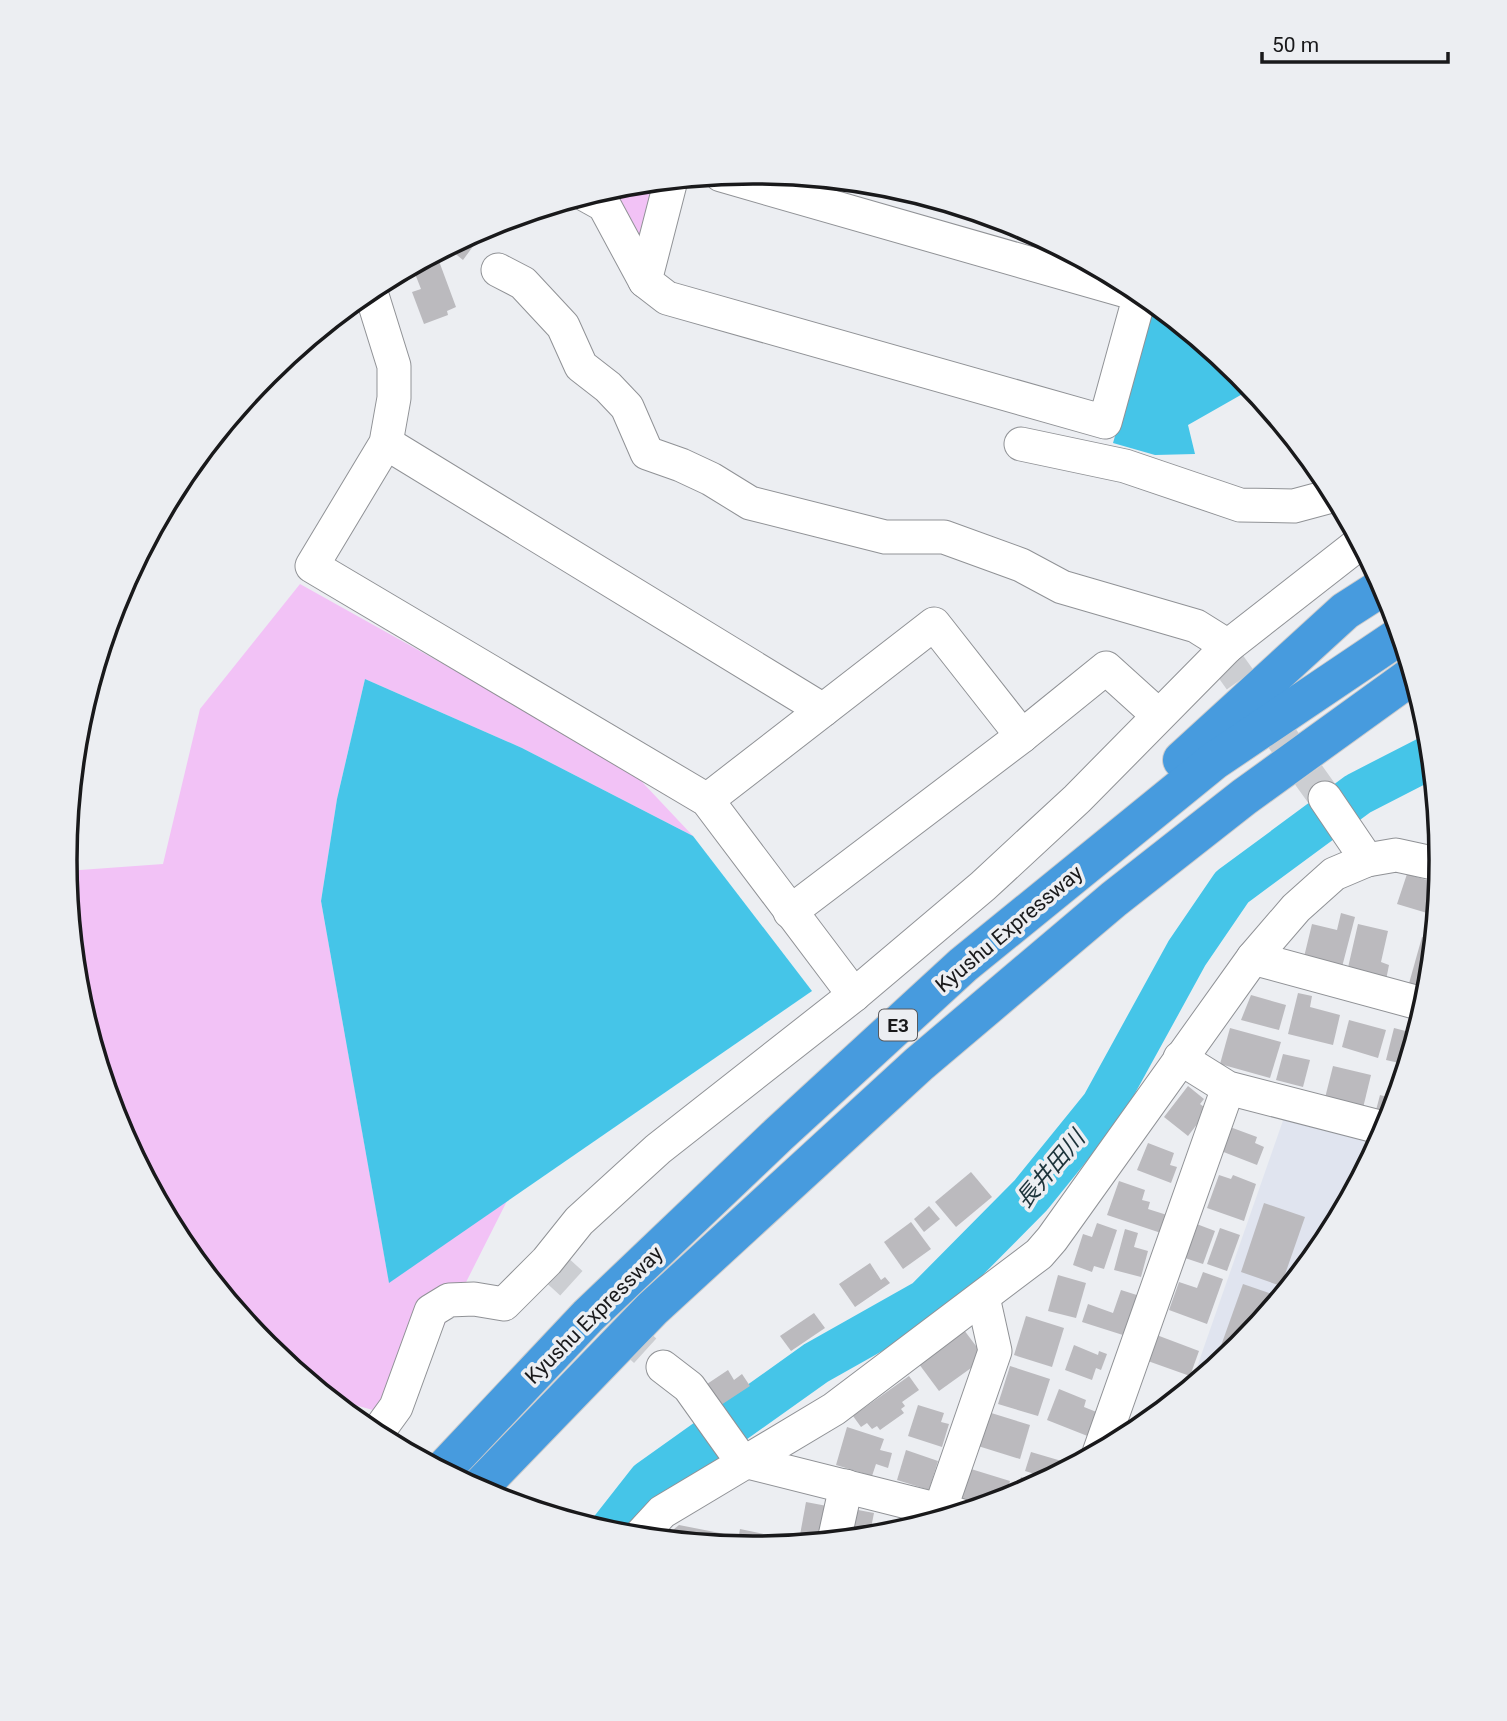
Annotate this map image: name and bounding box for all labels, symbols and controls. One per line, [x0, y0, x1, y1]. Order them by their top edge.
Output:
scale bar [1262, 21, 1448, 65]
text: 50 m [1272, 33, 1319, 57]
street label: Kyushu Expressway [931, 861, 1087, 997]
road number: E3 [879, 1009, 917, 1040]
water label: 長井田川 [1010, 1123, 1092, 1213]
street label: Kyushu Expressway [520, 1241, 668, 1389]

